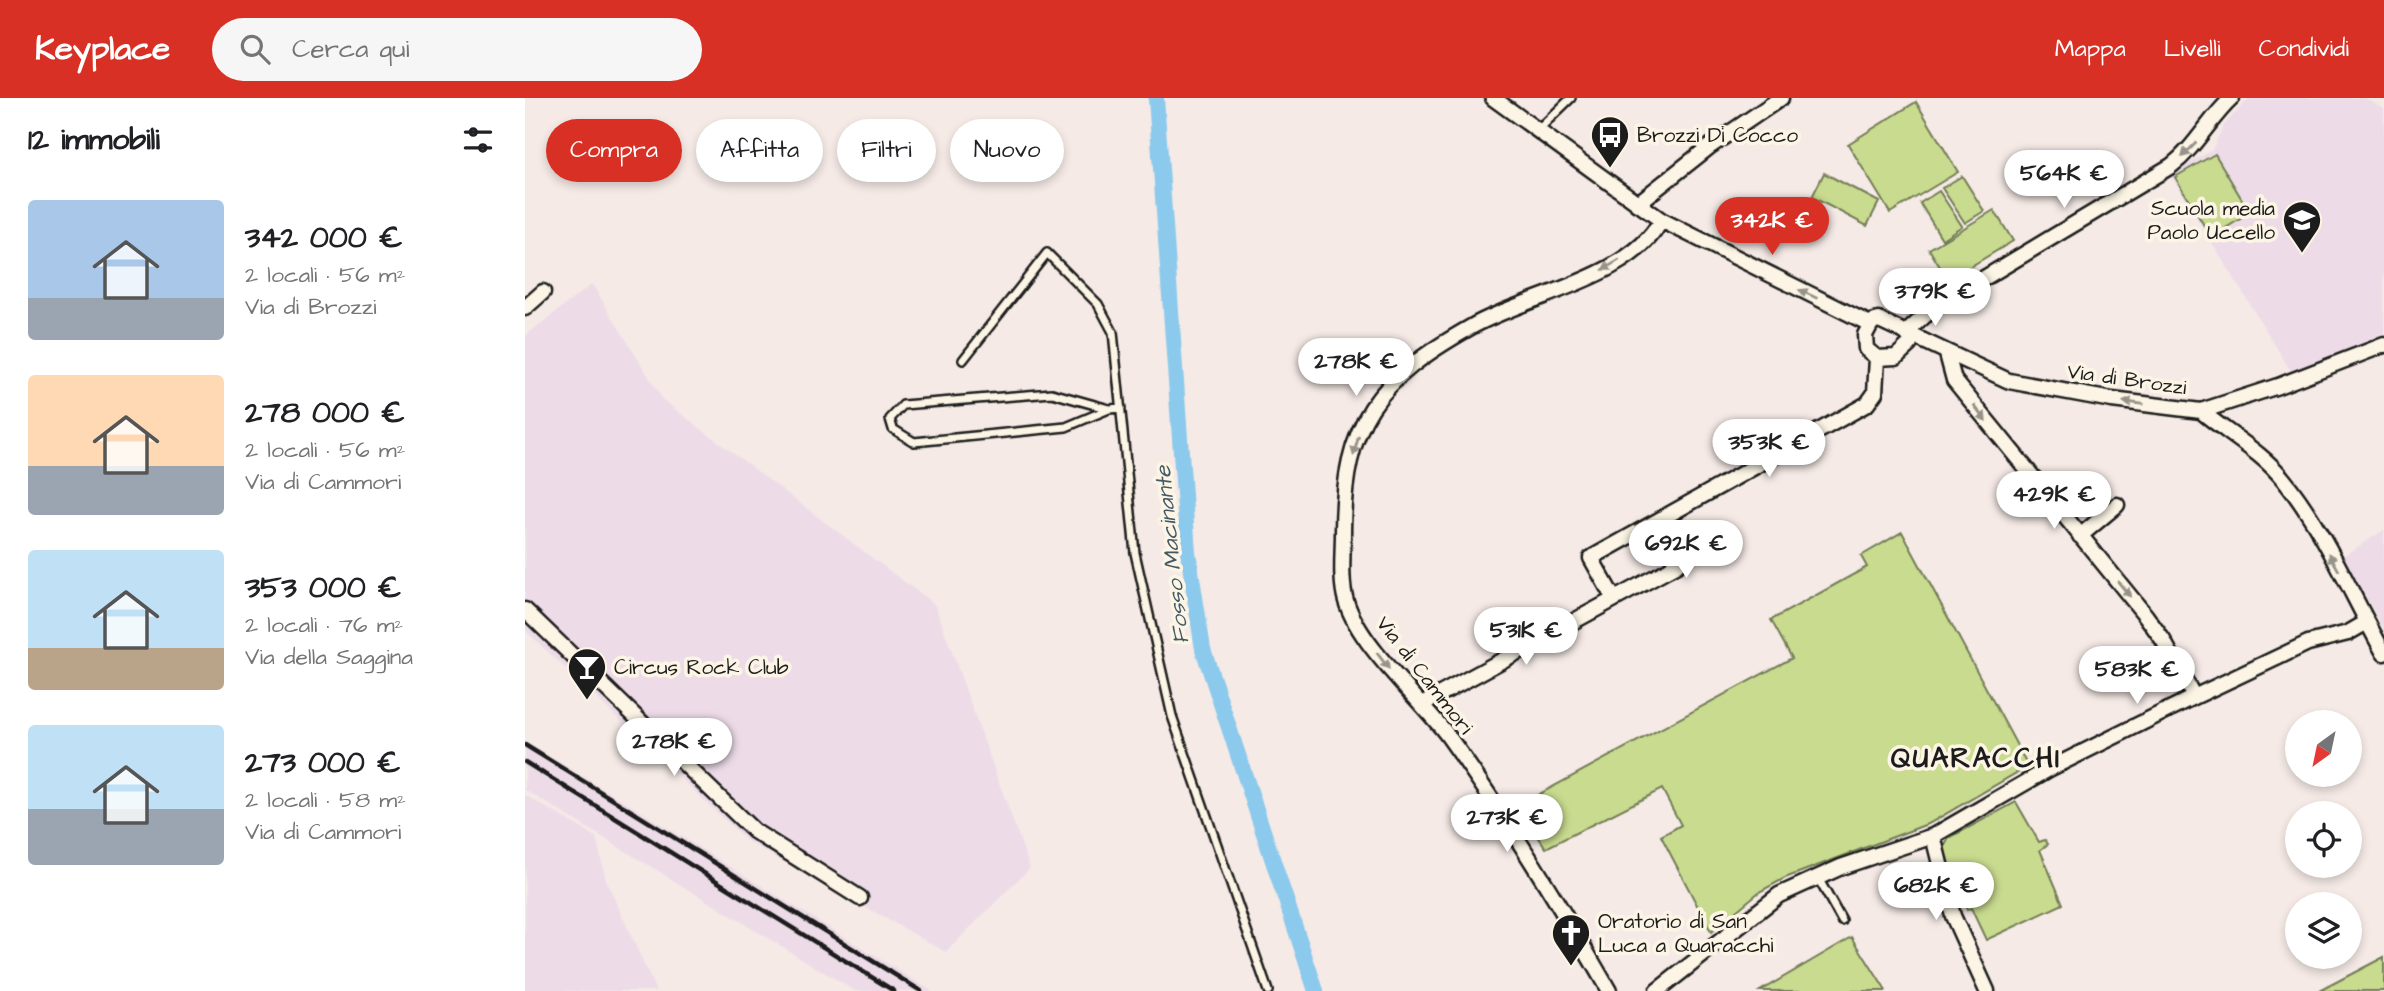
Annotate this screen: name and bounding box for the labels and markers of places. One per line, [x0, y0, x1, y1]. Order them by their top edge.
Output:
bus stop icon: Brozzi Di Cocco [1589, 114, 1631, 169]
place label: Brozzi Di Cocco [1637, 121, 1798, 150]
pin: 564K € [2007, 150, 2121, 210]
place label: Scuola media Paolo Uccello [2147, 194, 2275, 247]
pin: 342K € [1715, 198, 1829, 257]
school or university icon: Scuola media Paolo Uccello [2281, 199, 2323, 254]
pin: 379K € [1878, 268, 1992, 328]
pin: 278K € [1299, 338, 1413, 398]
pin: 353K € [1712, 420, 1826, 479]
pin: 429K € [1997, 472, 2111, 531]
pin: 692K € [1629, 520, 1743, 580]
pin: 531K € [1469, 608, 1583, 667]
bar icon: Circus Rock Club [566, 646, 608, 701]
pin: 583K € [2080, 646, 2194, 706]
place label: Circus Rock Club [614, 653, 789, 682]
pin: 278K € [617, 718, 731, 778]
pin: 273K € [1450, 794, 1564, 854]
pin: 682K € [1879, 862, 1993, 922]
place label: Oratorio di San Luca a Quaracchi [1598, 907, 1773, 960]
church icon: Oratorio di San Luca a Quaracchi [1550, 912, 1592, 967]

